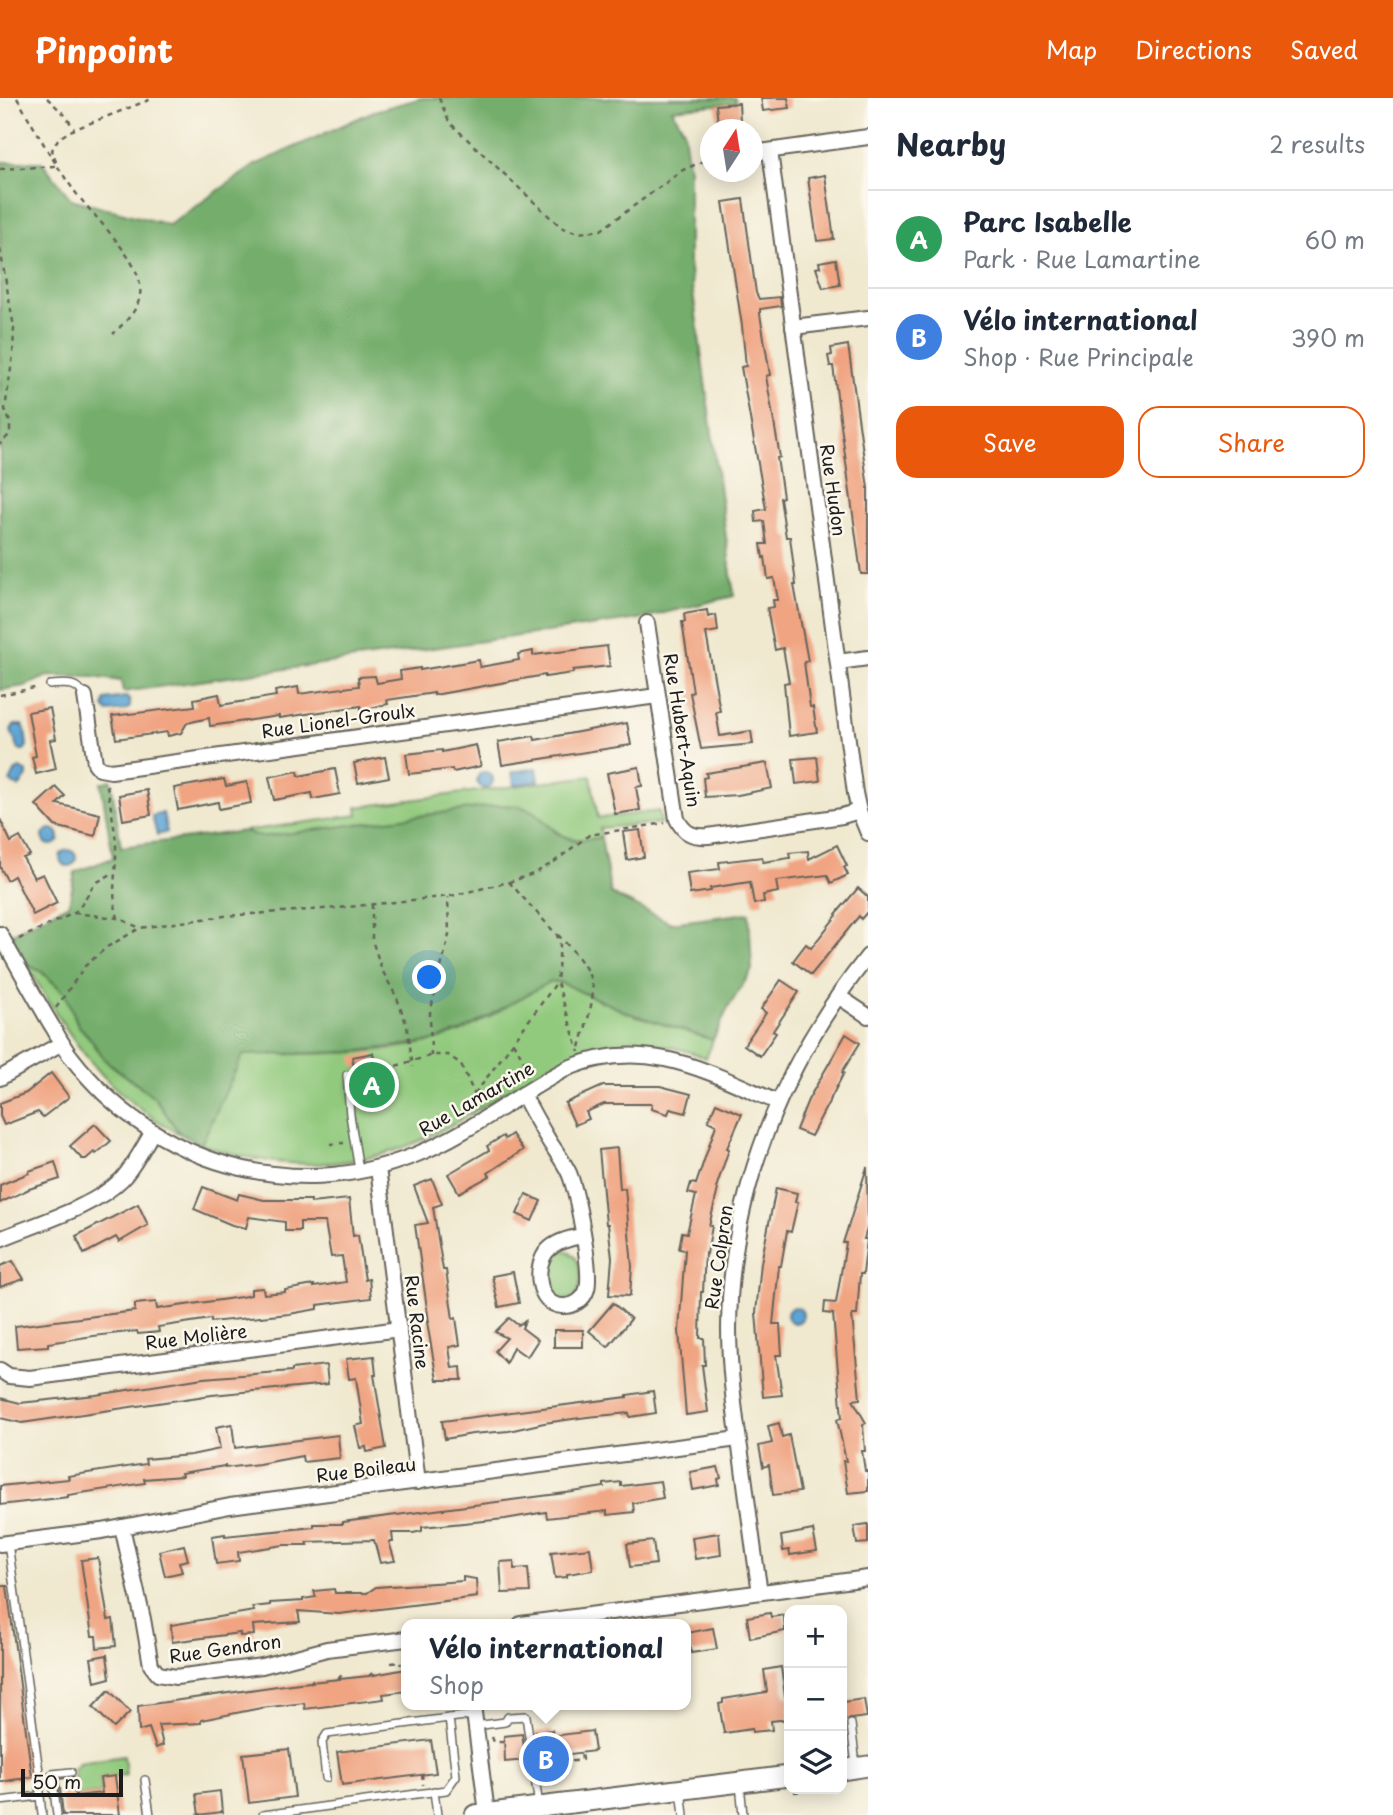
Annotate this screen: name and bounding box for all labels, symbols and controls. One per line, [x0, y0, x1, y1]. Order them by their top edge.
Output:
text: Pinpoint [35, 24, 173, 74]
text: Map [1046, 31, 1097, 67]
text: Directions [1135, 31, 1252, 67]
text: Saved [1290, 31, 1358, 67]
north arrow [700, 119, 763, 182]
text: Nearby [896, 121, 1006, 166]
text: 2 results [1269, 126, 1365, 161]
text: Parc Isabelle [963, 202, 1132, 241]
text: A [910, 222, 928, 257]
text: 60 m [1305, 222, 1365, 257]
text: Park · Rue Lamartine [963, 241, 1201, 276]
text: Vélo international [963, 300, 1198, 339]
text: B [911, 320, 927, 355]
text: 390 m [1291, 320, 1365, 355]
text: Shop · Rue Principale [963, 339, 1194, 374]
button: Save [896, 406, 1124, 478]
button: Share [1138, 406, 1365, 478]
street label: Rue Hudon [814, 442, 854, 538]
street label: Rue Hubert-Aquin [657, 651, 709, 809]
street label: Rue Lionel-Groulx [260, 696, 416, 744]
your location [412, 960, 446, 994]
street label: Rue Lamartine [413, 1054, 539, 1142]
pin: A [349, 1059, 395, 1111]
street label: Rue Colpron [697, 1203, 739, 1311]
street label: Rue Racine [399, 1273, 437, 1371]
street label: Rue Molière [144, 1316, 249, 1356]
street label: Rue Boileau [314, 1449, 418, 1489]
map controls [784, 1605, 847, 1794]
button: + [784, 1605, 847, 1668]
popup [401, 1619, 691, 1710]
street label: Rue Gendron [167, 1627, 283, 1669]
text: Vélo international [429, 1628, 663, 1667]
text: Shop [429, 1667, 484, 1702]
button: − [784, 1668, 847, 1731]
button: layers [784, 1731, 847, 1794]
pin: B [523, 1733, 569, 1785]
scale bar [21, 1766, 122, 1798]
text: 50 m [32, 1767, 81, 1795]

